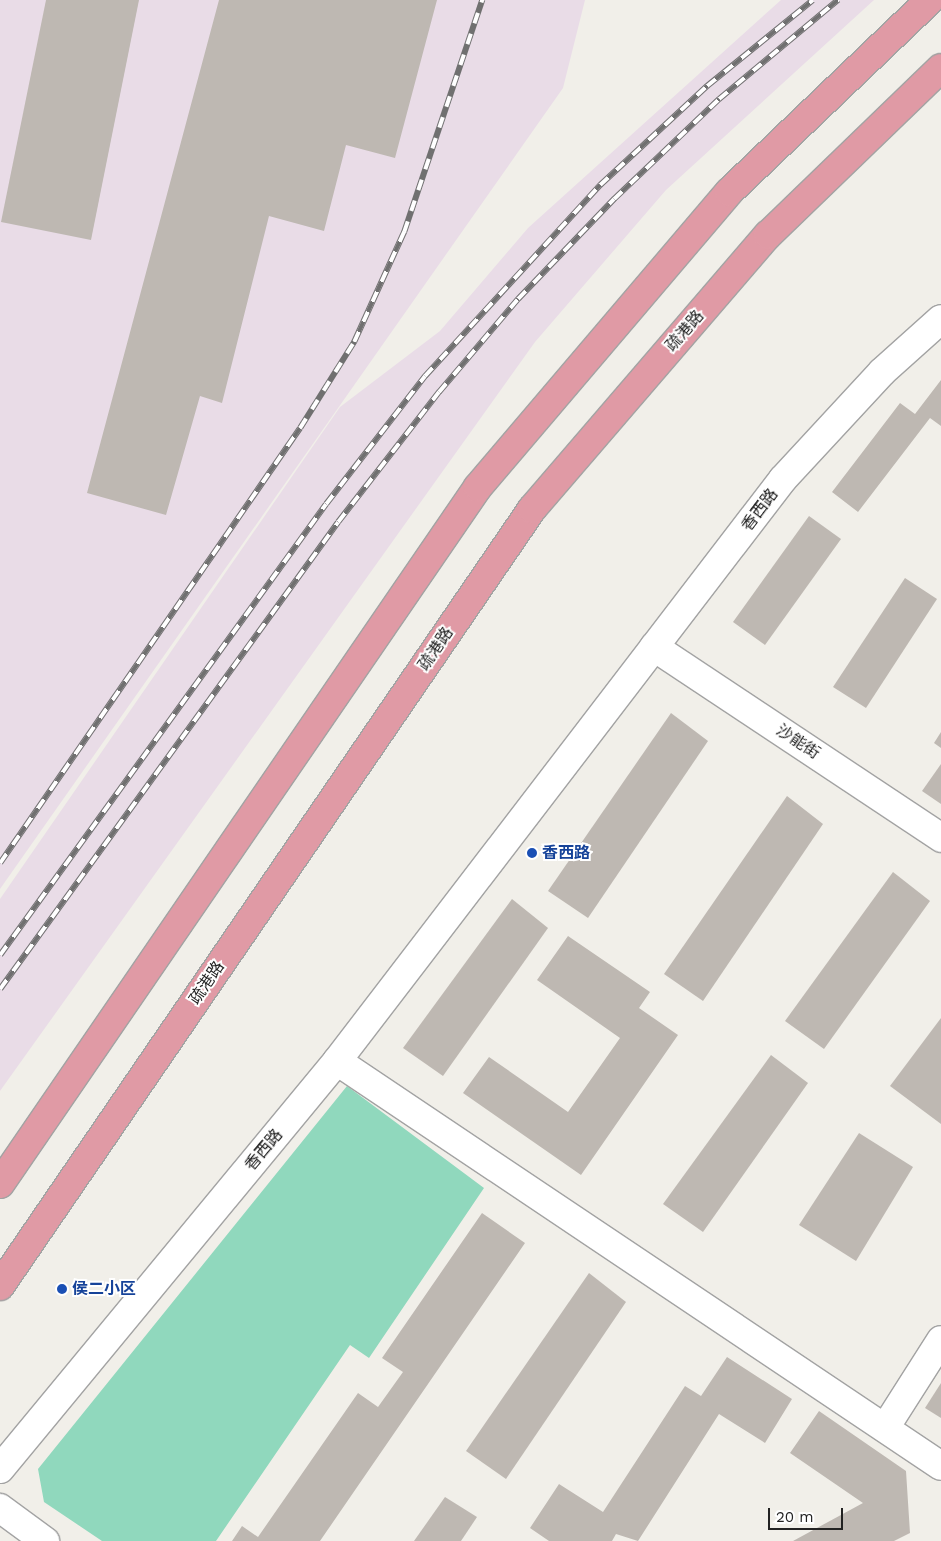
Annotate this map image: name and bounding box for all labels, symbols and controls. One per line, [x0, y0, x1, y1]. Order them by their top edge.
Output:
street label: 疏港路 [662, 307, 708, 355]
street label: 香西路 [738, 485, 782, 535]
street label: 疏港路 [415, 624, 457, 674]
street label: 沙能街 [773, 721, 823, 763]
place label: 香西路 [542, 843, 590, 863]
marker: 香西路 [526, 847, 538, 859]
street label: 疏港路 [186, 958, 228, 1008]
street label: 香西路 [241, 1125, 287, 1175]
place label: 侯二小区 [72, 1279, 136, 1299]
marker: 侯二小区 [56, 1283, 68, 1295]
scale bar [771, 1498, 846, 1530]
text: 20 m [776, 1508, 814, 1526]

